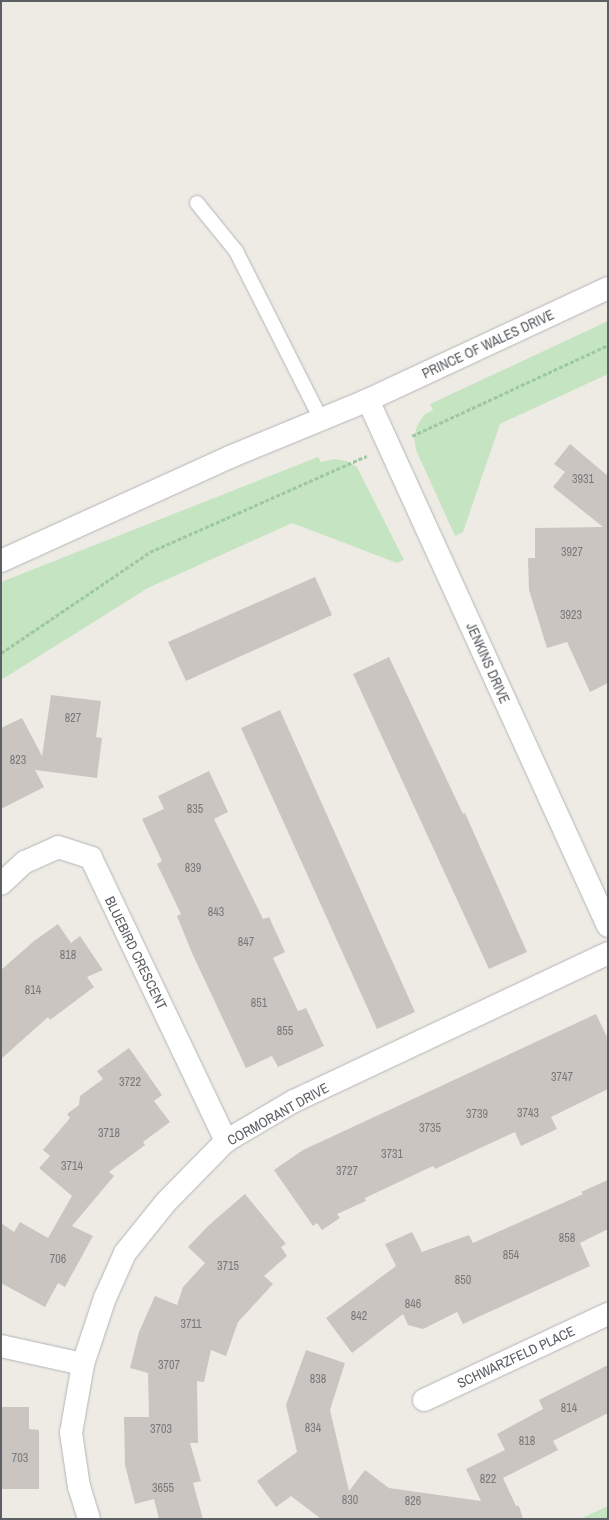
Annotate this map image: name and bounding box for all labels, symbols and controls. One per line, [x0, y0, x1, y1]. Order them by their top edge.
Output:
street label: PRINCE OF WALES DRIVE [419, 306, 557, 382]
house number: 3931 [572, 473, 594, 487]
house number: 3927 [561, 546, 583, 560]
house number: 3923 [560, 609, 582, 623]
street label: JENKINS DRIVE [463, 620, 513, 706]
house number: 827 [65, 712, 81, 726]
house number: 823 [10, 754, 26, 768]
house number: 835 [187, 803, 203, 817]
house number: 839 [185, 862, 201, 876]
street label: BLUEBIRD CRESCENT [101, 894, 171, 1012]
house number: 843 [208, 906, 224, 920]
house number: 847 [238, 936, 254, 950]
house number: 818 [60, 949, 76, 963]
house number: 814 [25, 984, 41, 998]
house number: 851 [251, 997, 267, 1011]
house number: 855 [277, 1025, 293, 1039]
house number: 3747 [551, 1071, 573, 1085]
house number: 3722 [119, 1076, 141, 1090]
street label: CORMORANT DRIVE [224, 1079, 332, 1149]
house number: 3743 [517, 1107, 539, 1121]
house number: 3739 [466, 1108, 488, 1122]
house number: 3735 [419, 1122, 441, 1136]
house number: 3718 [98, 1127, 120, 1141]
house number: 3731 [381, 1148, 403, 1162]
house number: 3714 [61, 1160, 83, 1174]
house number: 3727 [336, 1165, 358, 1179]
house number: 858 [559, 1232, 575, 1246]
house number: 854 [503, 1249, 519, 1263]
house number: 706 [50, 1253, 66, 1267]
house number: 3715 [217, 1260, 239, 1274]
house number: 850 [455, 1274, 471, 1288]
house number: 846 [405, 1298, 421, 1312]
house number: 842 [351, 1310, 367, 1324]
house number: 3711 [180, 1318, 202, 1332]
street label: SCHWARZFELD PLACE [455, 1322, 577, 1392]
house number: 3707 [158, 1359, 180, 1373]
house number: 838 [310, 1373, 326, 1387]
house number: 814 [561, 1402, 577, 1416]
house number: 834 [305, 1422, 321, 1436]
house number: 3703 [150, 1423, 172, 1437]
house number: 818 [519, 1435, 535, 1449]
house number: 703 [12, 1452, 28, 1466]
house number: 822 [480, 1473, 496, 1487]
house number: 3655 [152, 1482, 174, 1496]
house number: 830 [342, 1494, 358, 1508]
house number: 826 [405, 1495, 421, 1509]

